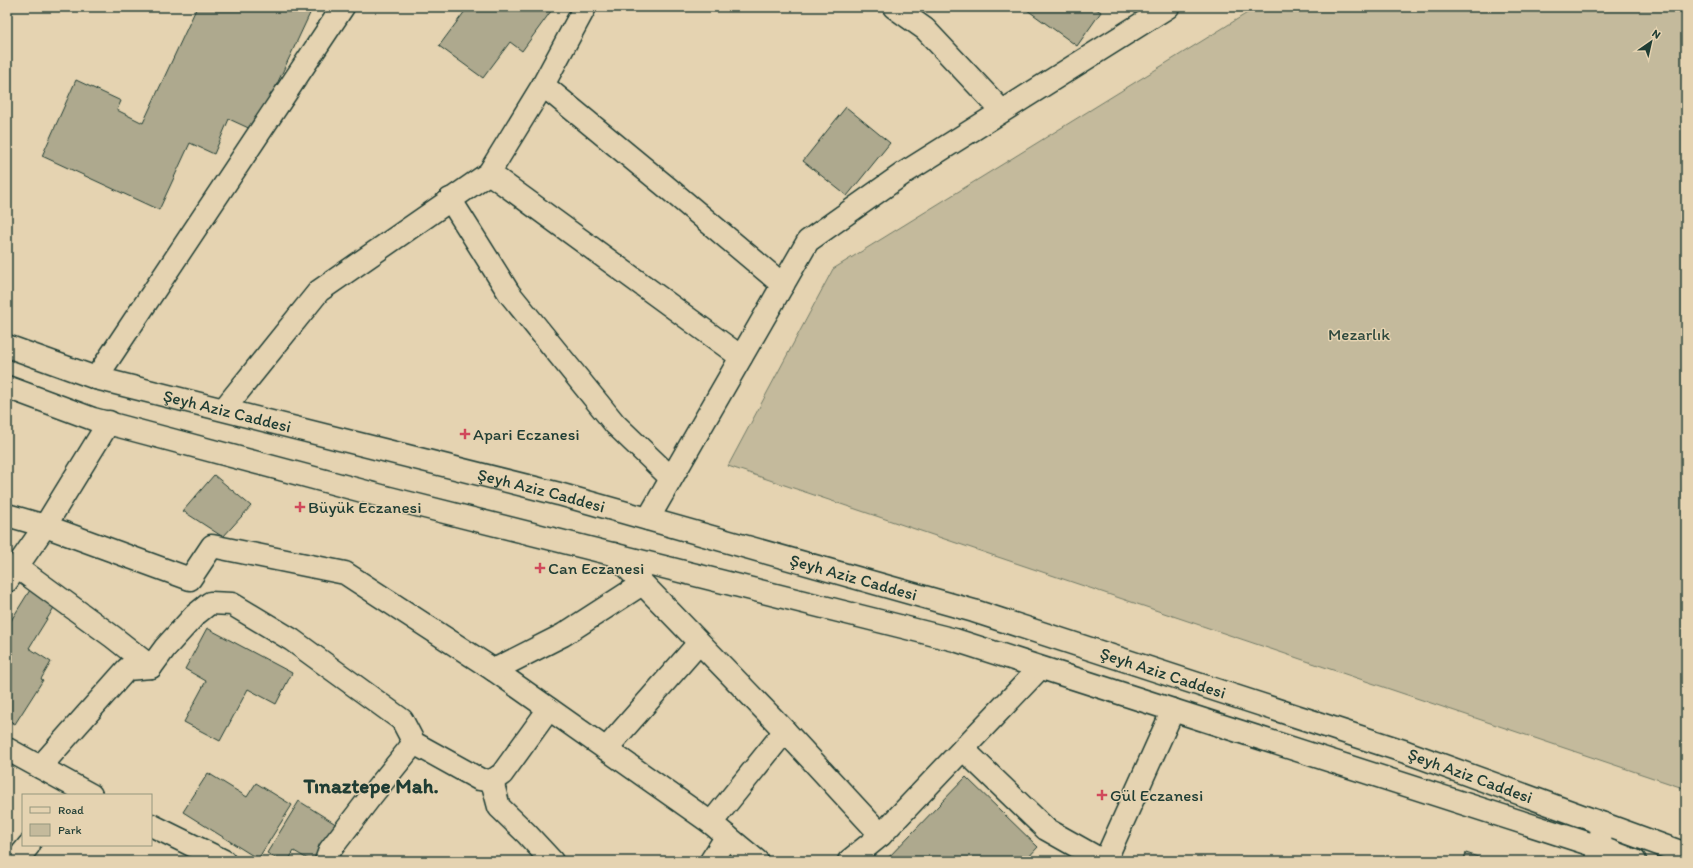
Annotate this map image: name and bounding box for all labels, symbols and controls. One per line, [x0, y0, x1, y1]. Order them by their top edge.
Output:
north arrow [1631, 22, 1671, 62]
text: N [1650, 27, 1663, 42]
park label: Mezarlık [1328, 324, 1390, 344]
street label: Şeyh Aziz Caddesi [161, 385, 293, 437]
place label: Apari Eczanesi [473, 424, 580, 444]
marker: Apari Eczanesi [460, 429, 470, 439]
street label: Şeyh Aziz Caddesi [476, 464, 608, 517]
place label: Büyük Eczanesi [308, 497, 421, 517]
marker: Büyük Eczanesi [295, 502, 305, 512]
street label: Şeyh Aziz Caddesi [788, 550, 919, 604]
place label: Can Eczanesi [548, 558, 644, 578]
marker: Can Eczanesi [535, 563, 545, 573]
street label: Şeyh Aziz Caddesi [1098, 643, 1229, 703]
street label: Şeyh Aziz Caddesi [1405, 744, 1535, 807]
district label: Tınaztepe Mah. [302, 773, 439, 799]
place label: Gül Eczanesi [1110, 785, 1203, 805]
marker: Gül Eczanesi [1097, 790, 1107, 800]
legend [22, 794, 152, 846]
text: Road [58, 803, 84, 817]
text: Park [58, 823, 82, 837]

